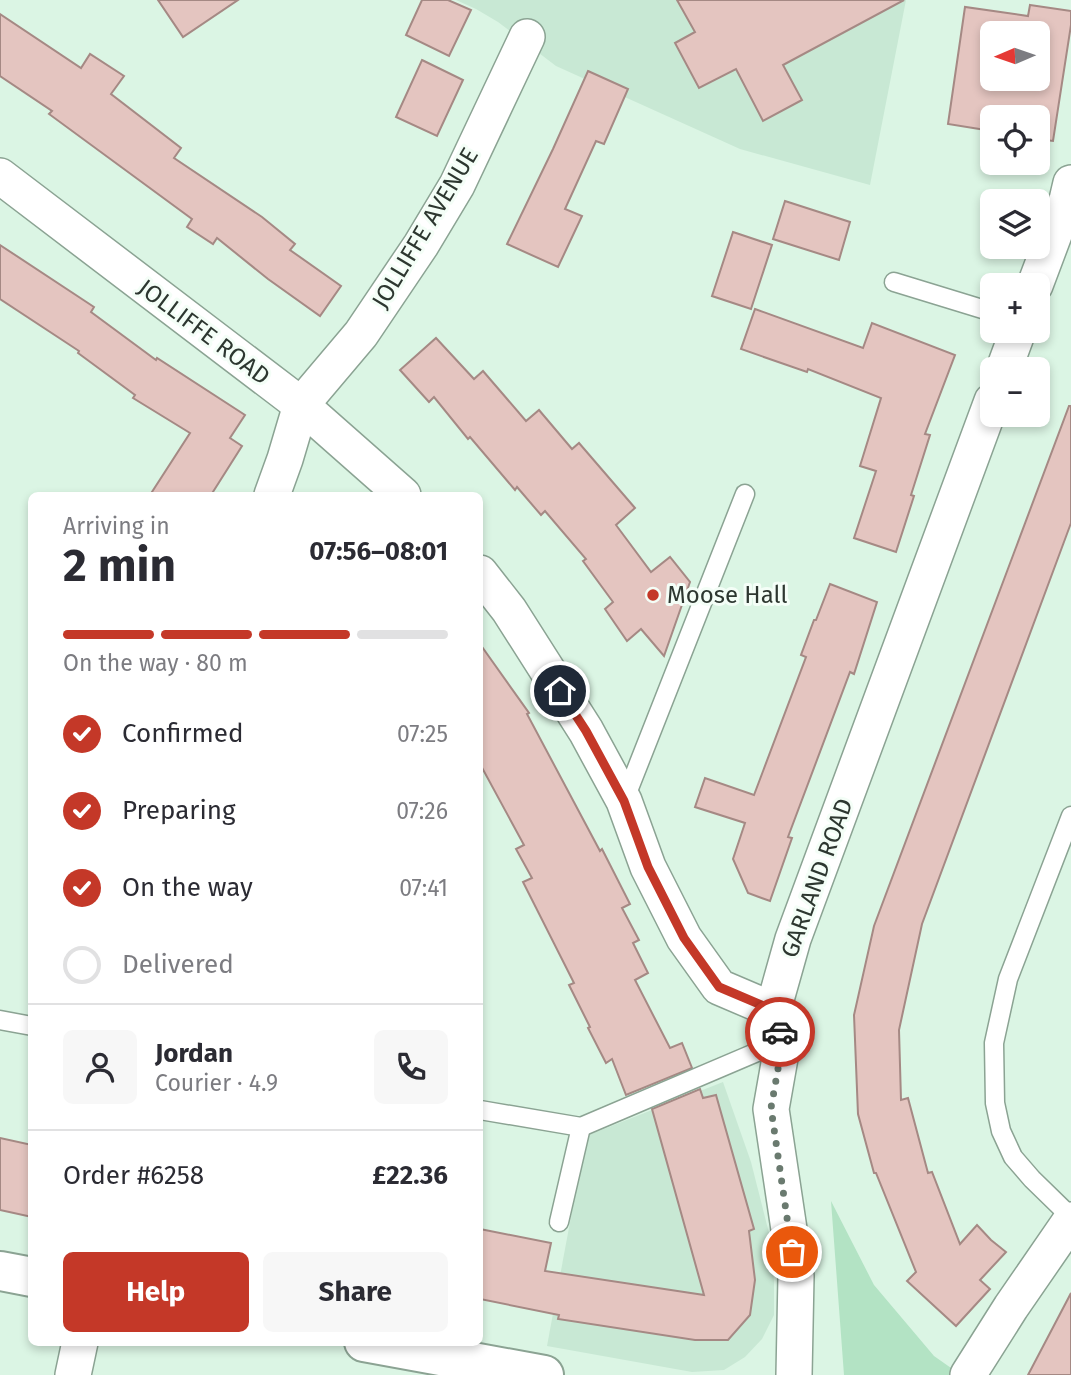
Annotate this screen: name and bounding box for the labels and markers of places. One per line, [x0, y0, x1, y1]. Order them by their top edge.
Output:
place label: Moose Hall [667, 581, 788, 609]
marker: Moose Hall [645, 587, 661, 603]
pin [530, 661, 590, 721]
pin [762, 1222, 822, 1282]

